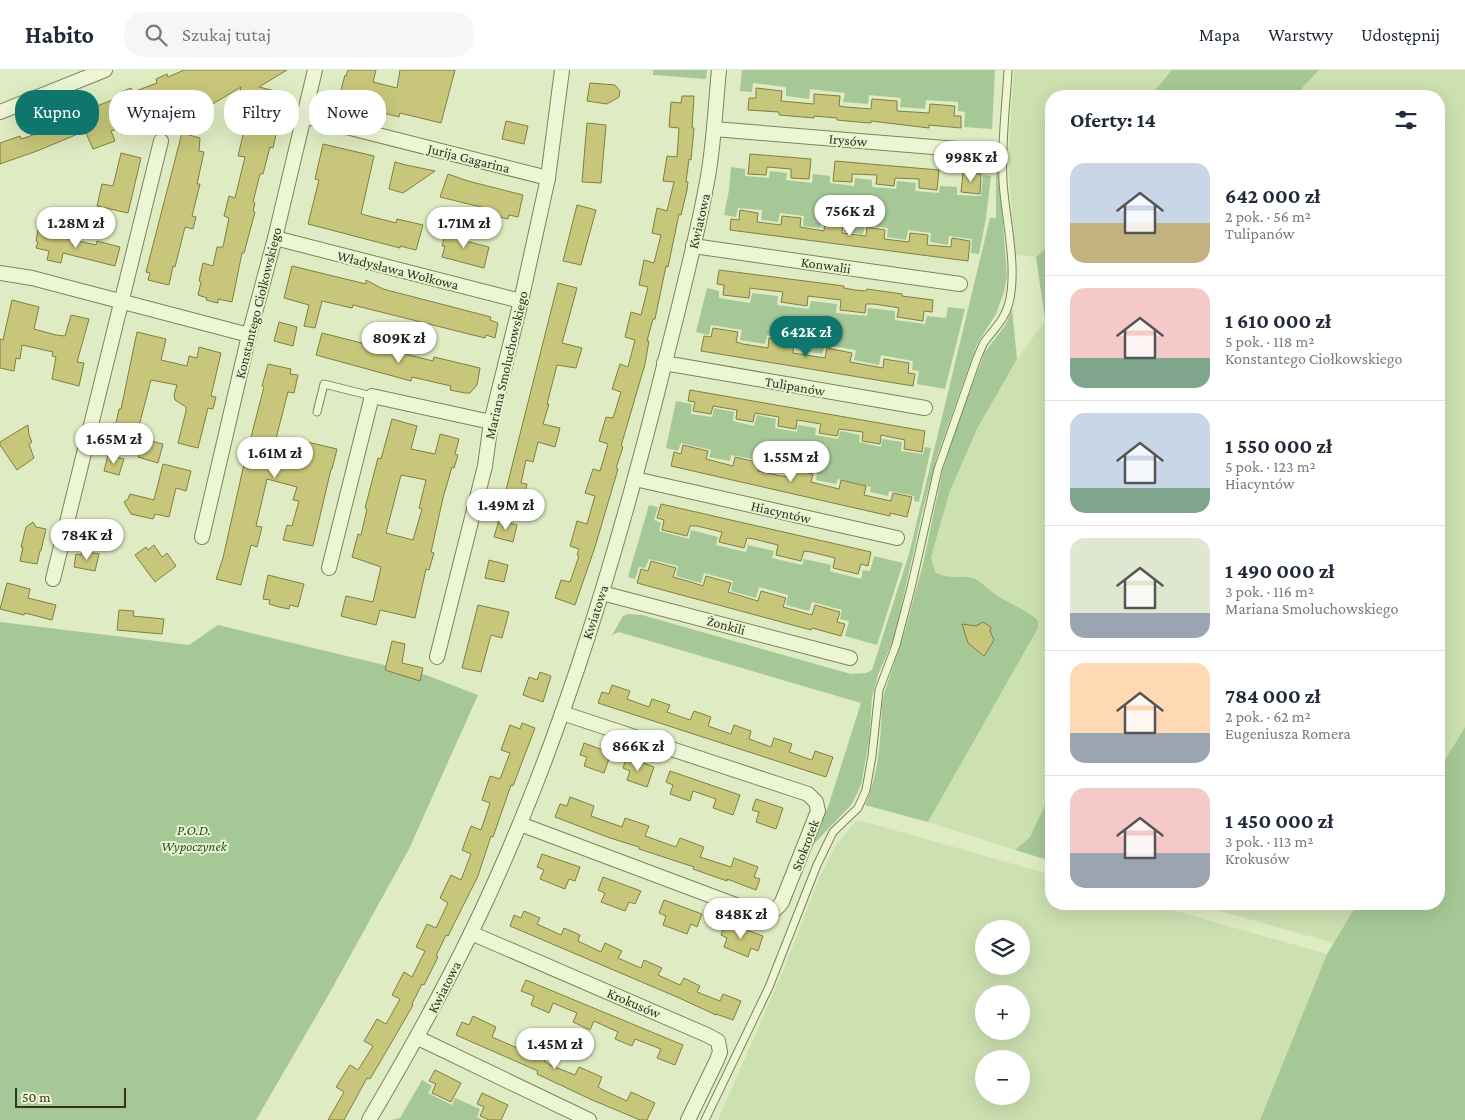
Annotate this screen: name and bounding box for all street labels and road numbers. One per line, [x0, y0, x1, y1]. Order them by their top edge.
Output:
street label: Irysów [828, 130, 868, 150]
street label: Jurija Gagarina [424, 140, 512, 177]
street label: Kwiatowa [685, 191, 713, 250]
street label: Konstantego Ciołkowskiego [231, 226, 285, 380]
street label: Władysława Wołkowa [336, 247, 461, 293]
street label: Konwalii [800, 254, 852, 276]
street label: Mariana Smoluchowskiego [481, 289, 531, 441]
street label: Tulipanów [764, 373, 827, 399]
street label: Hiacyntów [750, 497, 813, 527]
street label: Kwiatowa [579, 582, 611, 641]
street label: Żonkili [705, 612, 747, 638]
street label: Stokrotek [788, 817, 822, 873]
street label: Kwiatowa [424, 958, 464, 1016]
street label: Krokusów [605, 985, 664, 1022]

